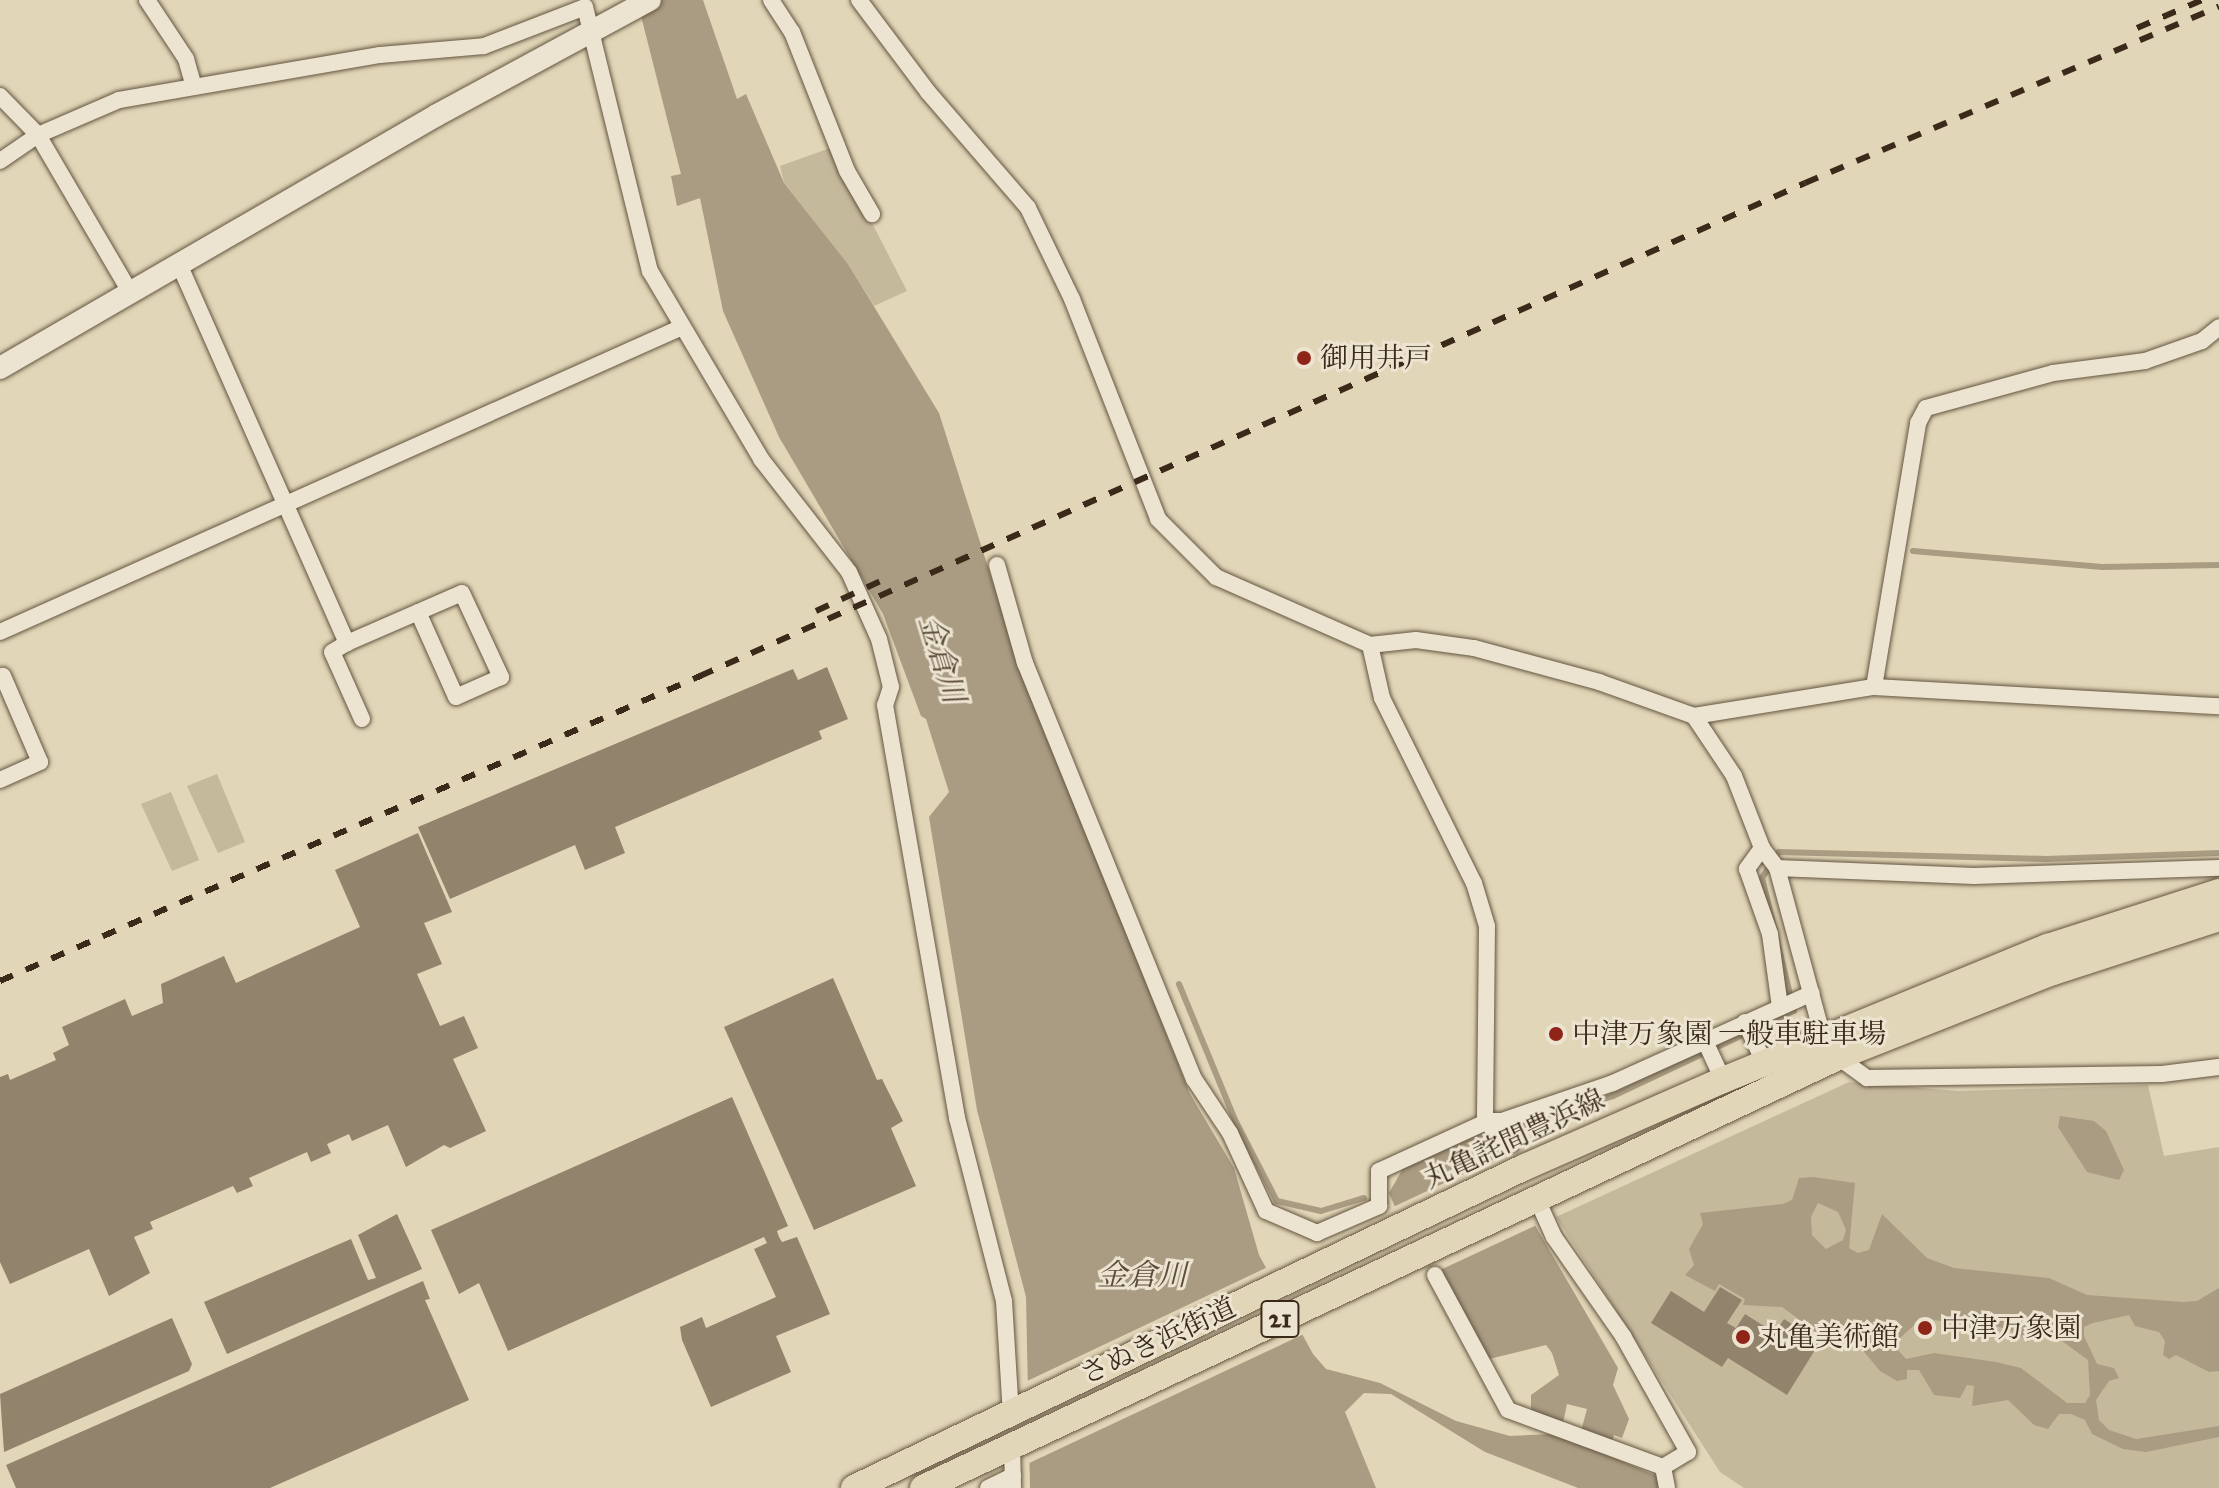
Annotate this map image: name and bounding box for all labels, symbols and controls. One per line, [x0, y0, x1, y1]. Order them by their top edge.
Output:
place label: 御用井戸 [1320, 341, 1432, 375]
marker: 御用井戸 [1295, 349, 1313, 367]
water label: 金倉川 [912, 611, 972, 707]
place label: 中津万象園 一般車駐車場 [1572, 1017, 1886, 1051]
marker: 中津万象園 一般車駐車場 [1547, 1025, 1565, 1043]
street label: 丸亀詫間豊浜線 [1418, 1082, 1610, 1196]
water label: 金倉川 [1097, 1257, 1187, 1293]
street label: さぬき浜街道 [1075, 1290, 1241, 1392]
road number: 21 [1260, 1297, 1300, 1341]
place label: 中津万象園 [1941, 1311, 2081, 1345]
marker: 中津万象園 [1916, 1319, 1934, 1337]
place label: 丸亀美術館 [1759, 1320, 1899, 1354]
marker: 丸亀美術館 [1734, 1328, 1752, 1346]

